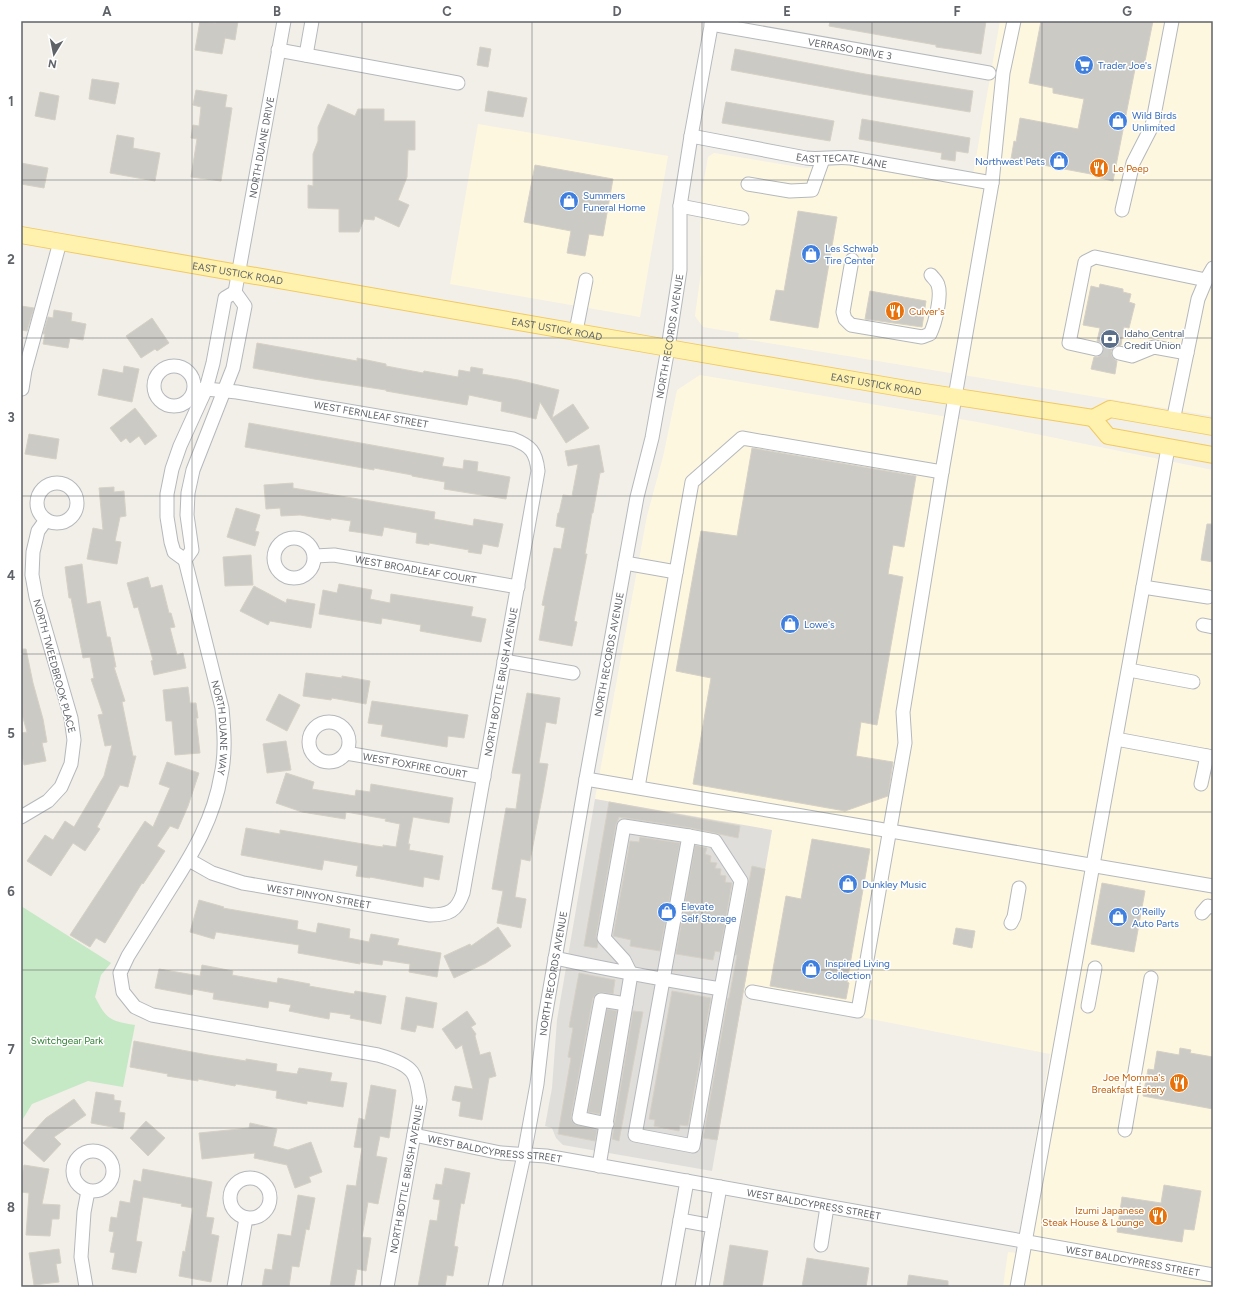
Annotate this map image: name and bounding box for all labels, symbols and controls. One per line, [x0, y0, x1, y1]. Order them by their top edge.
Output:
text: A [102, 4, 112, 19]
text: B [273, 4, 281, 19]
text: C [442, 4, 452, 19]
text: D [612, 4, 622, 19]
text: E [783, 4, 791, 19]
text: F [953, 4, 961, 19]
text: G [1122, 4, 1132, 19]
north arrow [34, 34, 74, 74]
street label: VERRASO DRIVE 3 [807, 35, 893, 63]
supermarket icon: Trader Joe's [1073, 54, 1095, 76]
text: N [47, 56, 58, 70]
place label: Trader Joe's [1098, 59, 1152, 72]
text: 1 [8, 94, 14, 109]
street label: NORTH DUANE DRIVE [246, 96, 277, 199]
place label: Wild Birds Unlimited [1132, 109, 1177, 134]
shop icon: Wild Birds Unlimited [1107, 110, 1129, 132]
street label: EAST TECATE LANE [795, 150, 888, 171]
shop icon: Northwest Pets [1048, 150, 1070, 172]
place label: Northwest Pets [975, 155, 1045, 168]
restaurant icon: Le Peep [1088, 157, 1110, 179]
place label: Le Peep [1113, 162, 1149, 175]
place label: Summers Funeral Home [583, 189, 646, 214]
shop icon: Summers Funeral Home [558, 190, 580, 212]
place label: Les Schwab Tire Center [825, 242, 879, 267]
shop icon: Les Schwab Tire Center [800, 243, 822, 265]
text: 2 [7, 252, 15, 267]
street label: EAST USTICK ROAD [191, 259, 284, 288]
street label: NORTH RECORDS AVENUE [653, 273, 686, 400]
restaurant icon: Culver's [884, 300, 906, 322]
place label: Culver's [909, 305, 945, 318]
street label: EAST USTICK ROAD [510, 315, 603, 343]
place label: Idaho Central Credit Union [1124, 327, 1184, 352]
bank icon: Idaho Central Credit Union [1099, 328, 1121, 350]
street label: EAST USTICK ROAD [830, 370, 922, 398]
street label: WEST FERNLEAF STREET [313, 398, 430, 431]
text: 3 [7, 410, 15, 425]
street label: WEST BROADLEAF COURT [354, 553, 478, 587]
text: 4 [7, 568, 15, 583]
street label: NORTH RECORDS AVENUE [591, 591, 627, 718]
street label: NORTH TWEEDBROOK PLACE [30, 598, 79, 735]
street label: NORTH BOTTLE BRUSH AVENUE [481, 606, 521, 757]
shop icon: Lowe's [779, 613, 801, 635]
place label: Lowe's [804, 618, 835, 631]
street label: NORTH DUANE WAY [208, 679, 230, 776]
text: 5 [7, 726, 15, 741]
street label: WEST FOXFIRE COURT [362, 750, 469, 781]
shop icon: Dunkley Music [837, 873, 859, 895]
place label: Dunkley Music [862, 878, 927, 891]
street label: WEST PINYON STREET [266, 881, 372, 912]
text: 6 [7, 884, 15, 899]
place label: Elevate Self Storage [681, 900, 737, 925]
shop icon: Elevate Self Storage [656, 901, 678, 923]
place label: O'Reilly Auto Parts [1132, 905, 1179, 930]
shop icon: O'Reilly Auto Parts [1107, 906, 1129, 928]
street label: NORTH RECORDS AVENUE [537, 910, 570, 1037]
place label: Inspired Living Collection [825, 957, 890, 982]
shop icon: Inspired Living Collection [800, 958, 822, 980]
park label: Switchgear Park [31, 1034, 103, 1047]
text: 7 [7, 1042, 15, 1057]
place label: Joe Momma's Breakfast Eatery [1092, 1071, 1166, 1096]
restaurant icon: Joe Momma's Breakfast Eatery [1168, 1072, 1190, 1094]
street label: NORTH BOTTLE BRUSH AVENUE [387, 1103, 426, 1255]
street label: WEST BALDCYPRESS STREET [426, 1132, 563, 1166]
street label: WEST BALDCYPRESS STREET [746, 1186, 882, 1223]
text: 8 [7, 1200, 15, 1215]
place label: Izumi Japanese Steak House & Lounge [1042, 1204, 1145, 1229]
restaurant icon: Izumi Japanese Steak House & Lounge [1147, 1205, 1169, 1227]
street label: WEST BALDCYPRESS STREET [1065, 1243, 1201, 1280]

